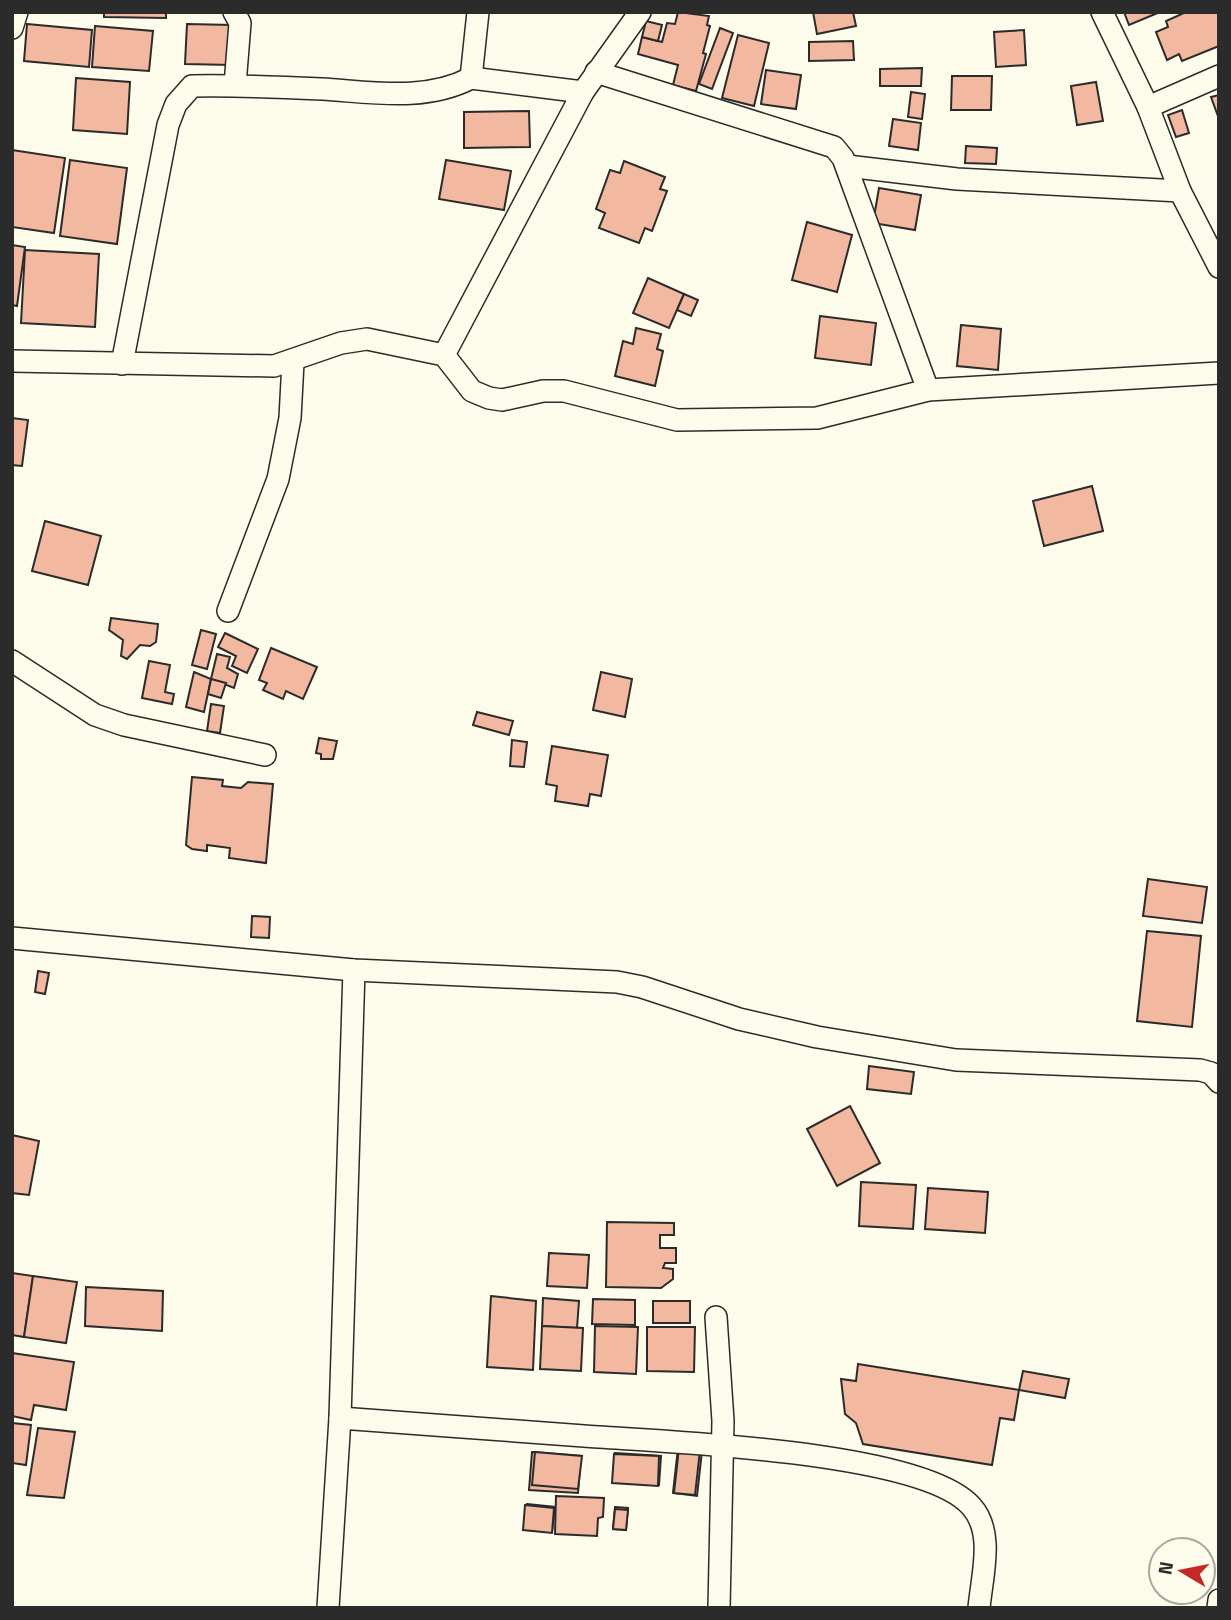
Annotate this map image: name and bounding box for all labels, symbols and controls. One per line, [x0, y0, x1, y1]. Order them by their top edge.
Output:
north arrow [1147, 1536, 1217, 1606]
text: N [1149, 1559, 1180, 1577]

